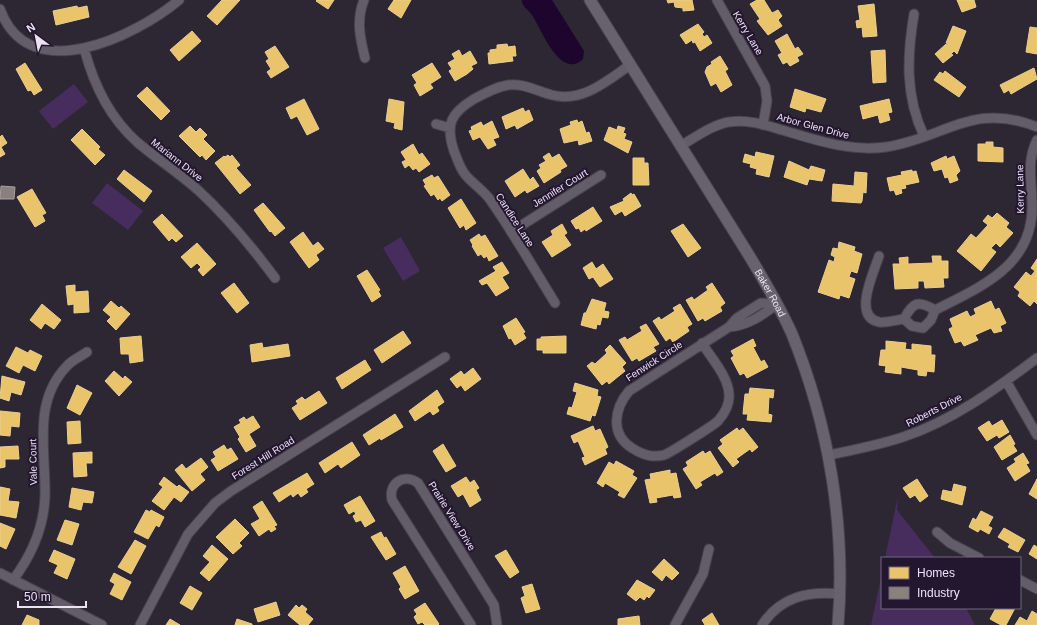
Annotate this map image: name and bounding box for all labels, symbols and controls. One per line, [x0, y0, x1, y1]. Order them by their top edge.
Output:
street label: Kerry Lane [731, 9, 766, 57]
north arrow [16, 16, 56, 56]
text: N [24, 20, 37, 35]
street label: Arbor Glen Drive [776, 111, 851, 141]
street label: Mariann Drive [149, 137, 205, 184]
street label: Kerry Lane [1014, 164, 1026, 214]
street label: Jennifer Court [530, 167, 590, 209]
street label: Candice Lane [494, 191, 537, 249]
street label: Baker Road [753, 267, 788, 318]
street label: Fenwick Circle [624, 338, 685, 383]
street label: Roberts Drive [904, 391, 964, 429]
street label: Forest Hill Road [230, 434, 296, 482]
street label: Vale Court [27, 438, 39, 485]
street label: Prairie View Drive [426, 479, 478, 553]
legend [881, 557, 1021, 609]
text: Homes [917, 566, 955, 580]
scale bar [18, 583, 86, 609]
text: Industry [917, 586, 960, 600]
text: 50 m [24, 590, 51, 604]

